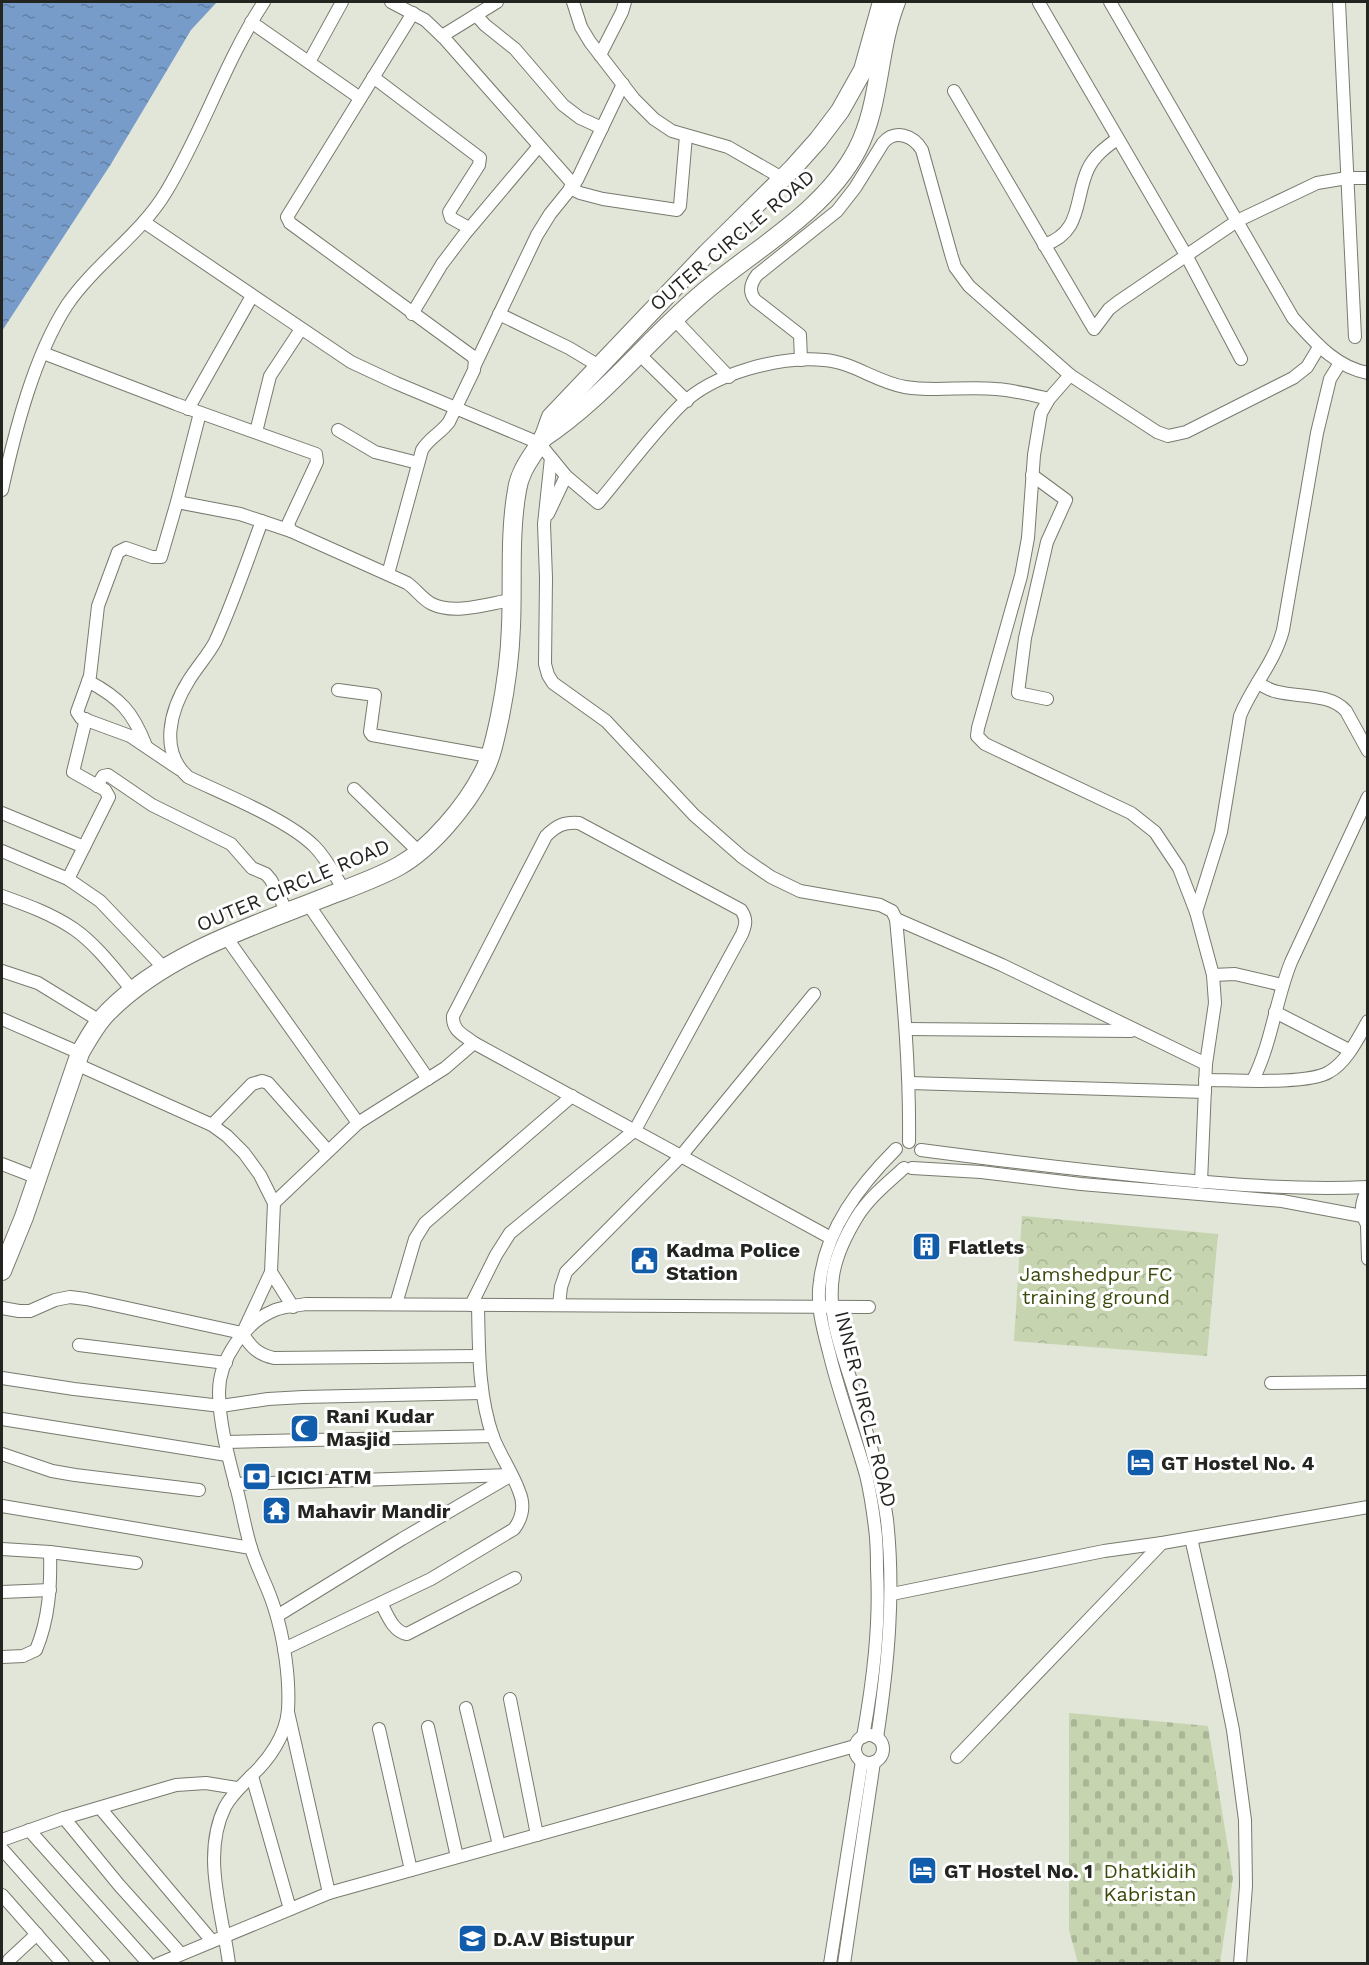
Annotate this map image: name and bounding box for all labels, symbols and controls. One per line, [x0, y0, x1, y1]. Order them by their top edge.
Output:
street label: OUTER CIRCLE ROAD [645, 164, 819, 316]
street label: OUTER CIRCLE ROAD [193, 833, 393, 937]
building icon: Flatlets [911, 1231, 943, 1263]
place label: Flatlets [948, 1235, 1025, 1259]
place label: Kadma Police Station [666, 1238, 800, 1285]
public building icon: Kadma Police Station [629, 1245, 661, 1277]
park label: Jamshedpur FC training ground [1019, 1262, 1173, 1309]
street label: INNER CIRCLE ROAD [830, 1308, 902, 1510]
place label: Rani Kudar Masjid [326, 1404, 434, 1451]
mosque icon: Rani Kudar Masjid [289, 1412, 321, 1444]
hotel icon: GT Hostel No. 4 [1124, 1447, 1156, 1479]
place label: GT Hostel No. 4 [1161, 1451, 1314, 1475]
bank icon: ICICI ATM [240, 1461, 272, 1493]
place label: ICICI ATM [277, 1465, 372, 1489]
temple icon: Mahavir Mandir [260, 1495, 292, 1527]
place label: Mahavir Mandir [297, 1499, 451, 1523]
hotel icon: GT Hostel No. 1 [907, 1855, 939, 1887]
place label: GT Hostel No. 1 [944, 1859, 1093, 1883]
park label: Dhatkidih Kabristan [1104, 1859, 1196, 1906]
school or university icon: D.A.V Bistupur [456, 1923, 488, 1955]
place label: D.A.V Bistupur [493, 1927, 635, 1951]

